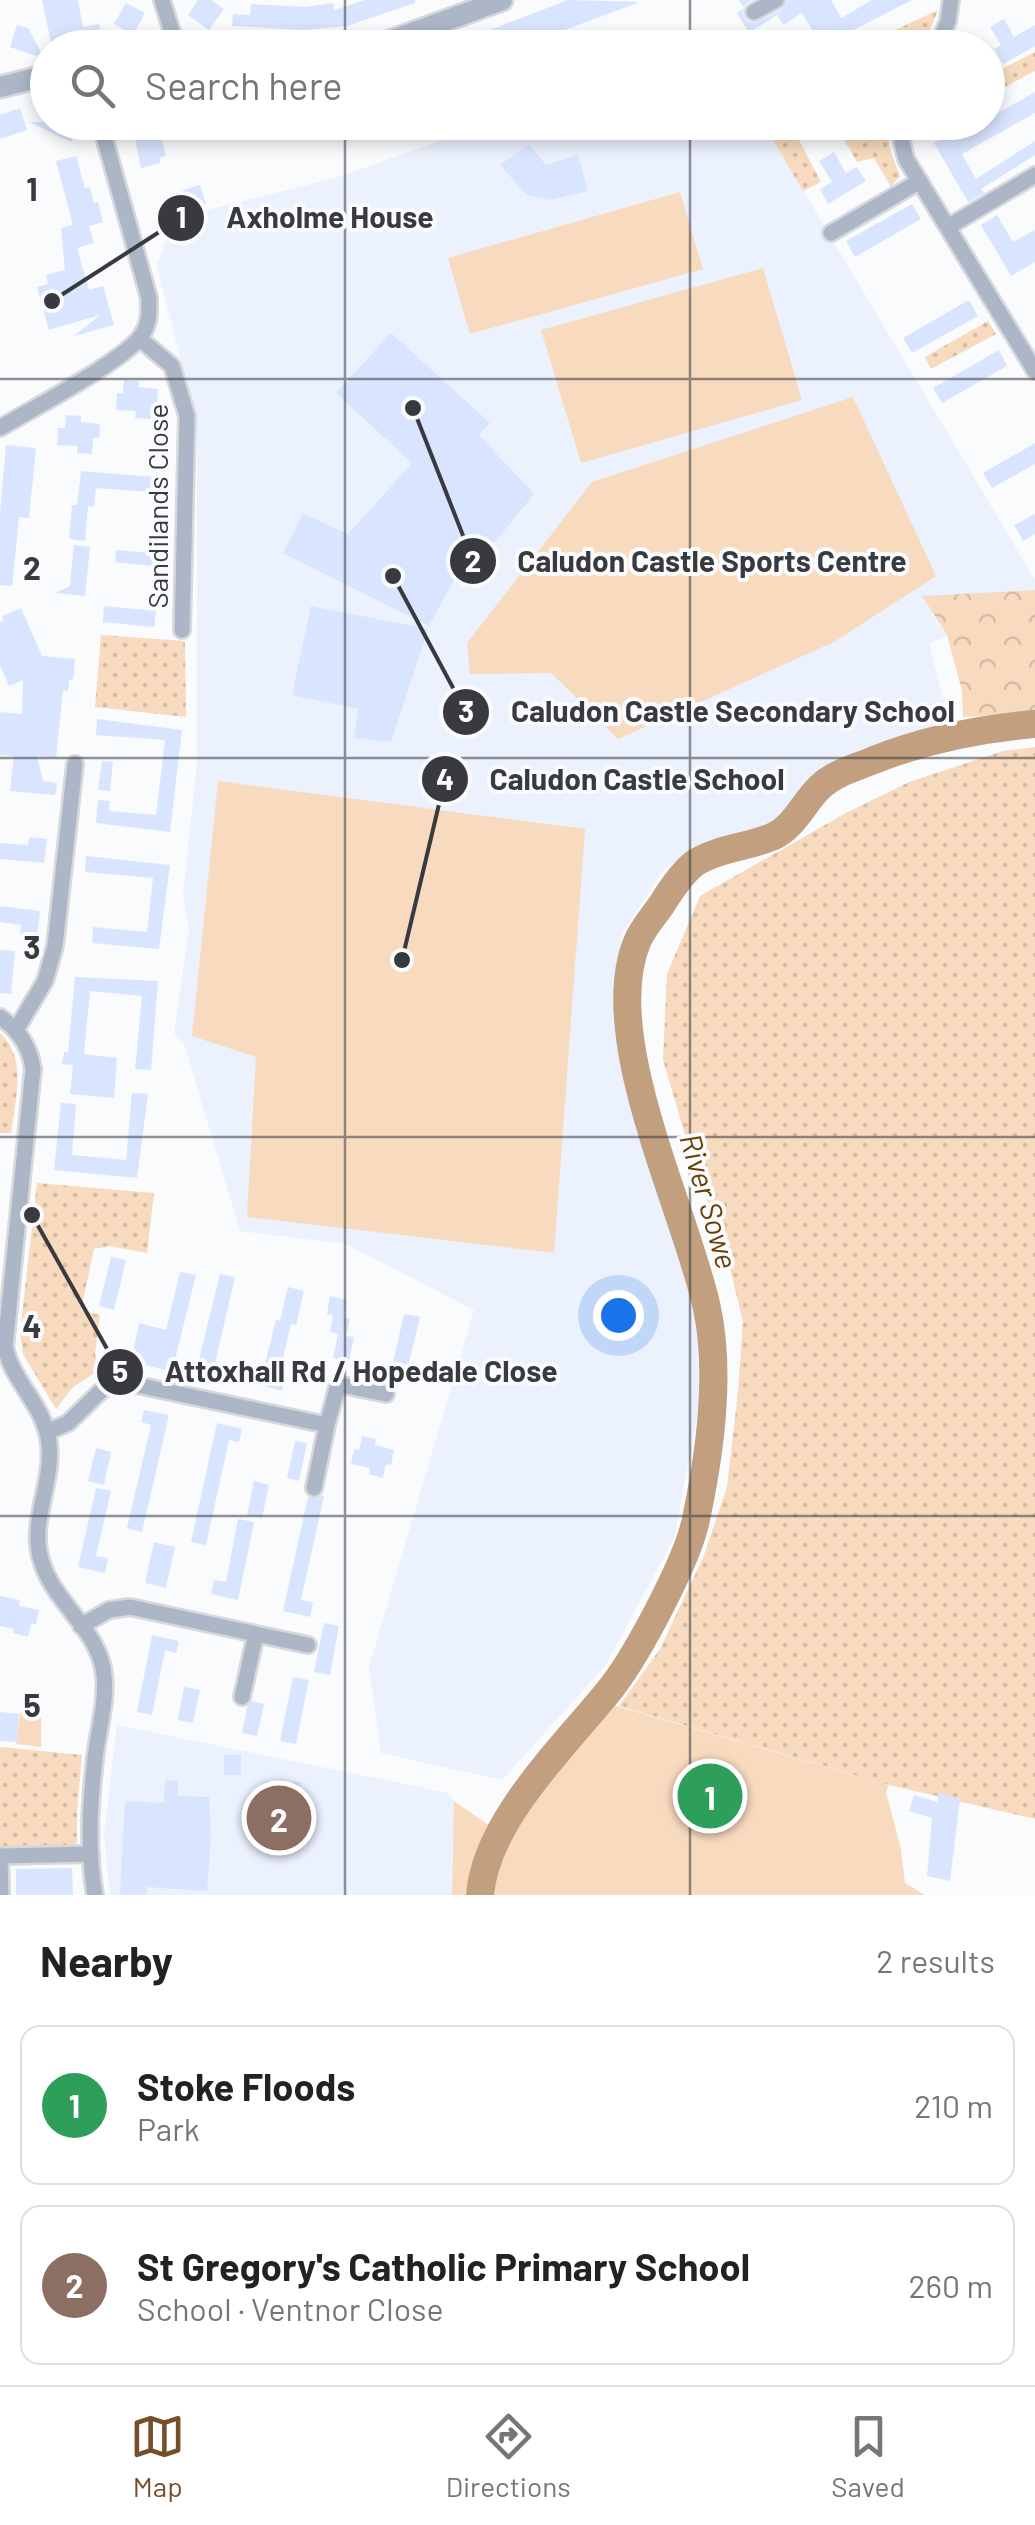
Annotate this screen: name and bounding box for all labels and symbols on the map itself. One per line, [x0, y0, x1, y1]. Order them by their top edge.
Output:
text: 1 [26, 169, 38, 207]
callout: Axholme House [156, 188, 454, 248]
text: 1 [176, 198, 186, 234]
text: Axholme House [226, 198, 434, 234]
street label: Sandilands Close [140, 403, 174, 609]
callout: Caludon Castle Sports Centre [448, 531, 927, 591]
text: 2 [465, 542, 481, 578]
text: Caludon Castle Sports Centre [517, 542, 907, 578]
text: 2 [23, 548, 41, 586]
callout: Caludon Castle Secondary School [441, 682, 975, 742]
text: 3 [458, 692, 474, 728]
text: Caludon Castle Secondary School [511, 692, 955, 728]
callout: Caludon Castle School [420, 749, 805, 809]
text: 4 [436, 760, 454, 796]
text: Caludon Castle School [490, 760, 784, 796]
text: 3 [23, 927, 41, 965]
water label: River Sowe [674, 1129, 746, 1273]
your location [593, 1290, 644, 1341]
text: 4 [22, 1306, 42, 1344]
callout: Attoxhall Rd / Hopedale Close [95, 1342, 578, 1402]
text: 5 [112, 1352, 128, 1388]
text: Attoxhall Rd / Hopedale Close [164, 1352, 558, 1388]
text: 5 [23, 1685, 41, 1723]
pin: 1 [678, 1758, 742, 1834]
pin: 2 [246, 1780, 312, 1856]

